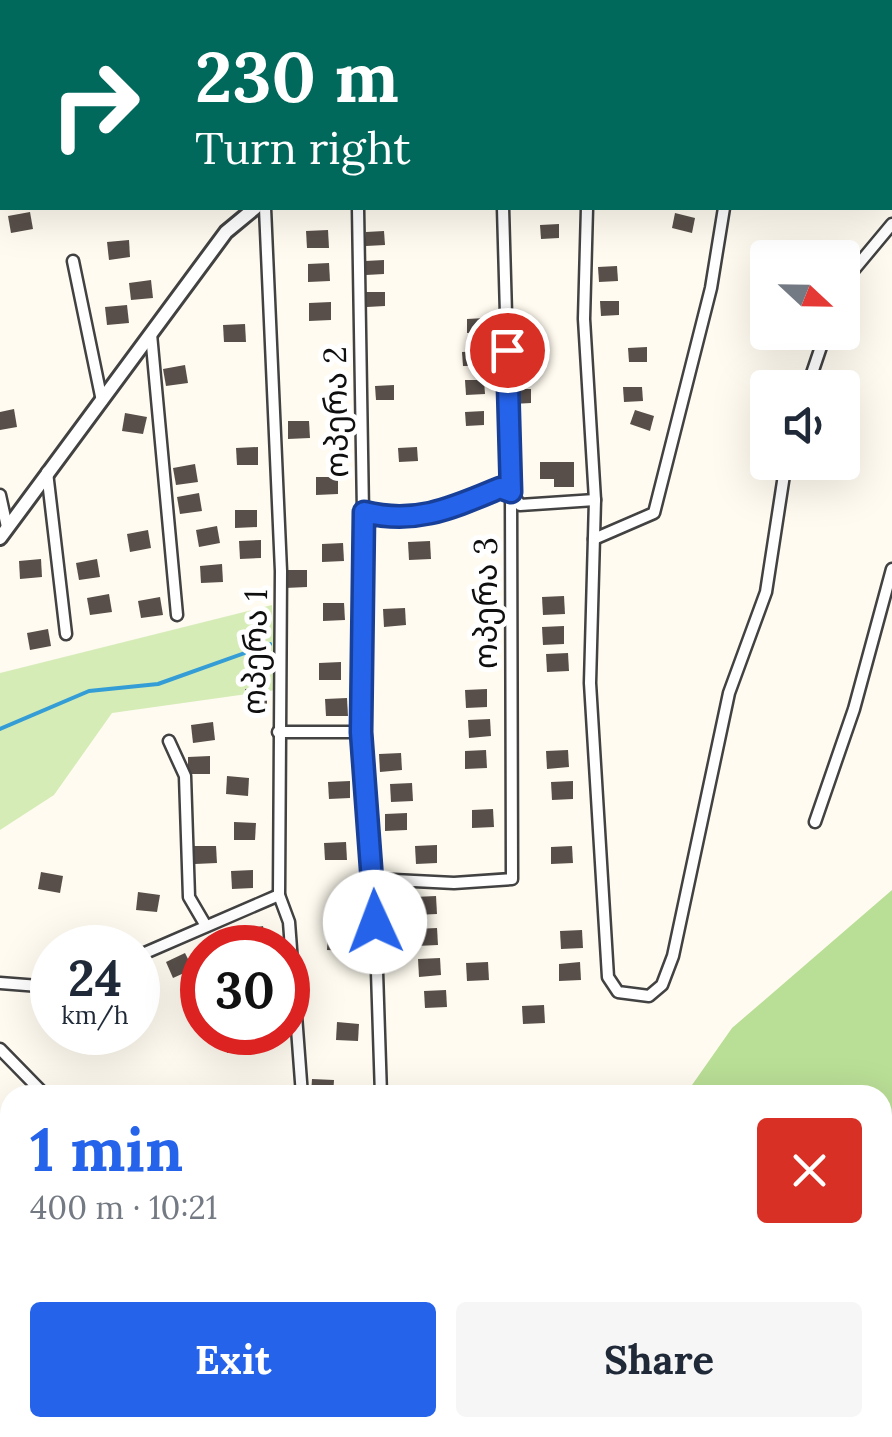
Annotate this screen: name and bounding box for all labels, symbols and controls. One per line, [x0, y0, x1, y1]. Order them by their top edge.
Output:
text: 230 m [195, 32, 399, 121]
icon: right [30, 40, 160, 170]
text: Turn right [195, 119, 411, 176]
north arrow [750, 240, 860, 350]
map controls [750, 240, 860, 480]
pin [465, 308, 550, 393]
icon: arrive [480, 323, 535, 378]
street label: ოპერა 2 [314, 346, 357, 478]
button: sound [750, 370, 860, 480]
street label: ოპერა 3 [465, 537, 506, 669]
street label: ოპერა 1 [233, 589, 276, 715]
position arrow [323, 870, 427, 974]
speed limit sign: 30 [180, 925, 310, 1055]
text: 24 [68, 946, 122, 1010]
text: km/h [61, 999, 129, 1031]
text: 1 min [30, 1111, 183, 1187]
button: close [757, 1118, 862, 1223]
text: 400 m · 10:21 [30, 1187, 217, 1228]
button: Exit [30, 1302, 436, 1417]
button: Share [456, 1302, 862, 1417]

